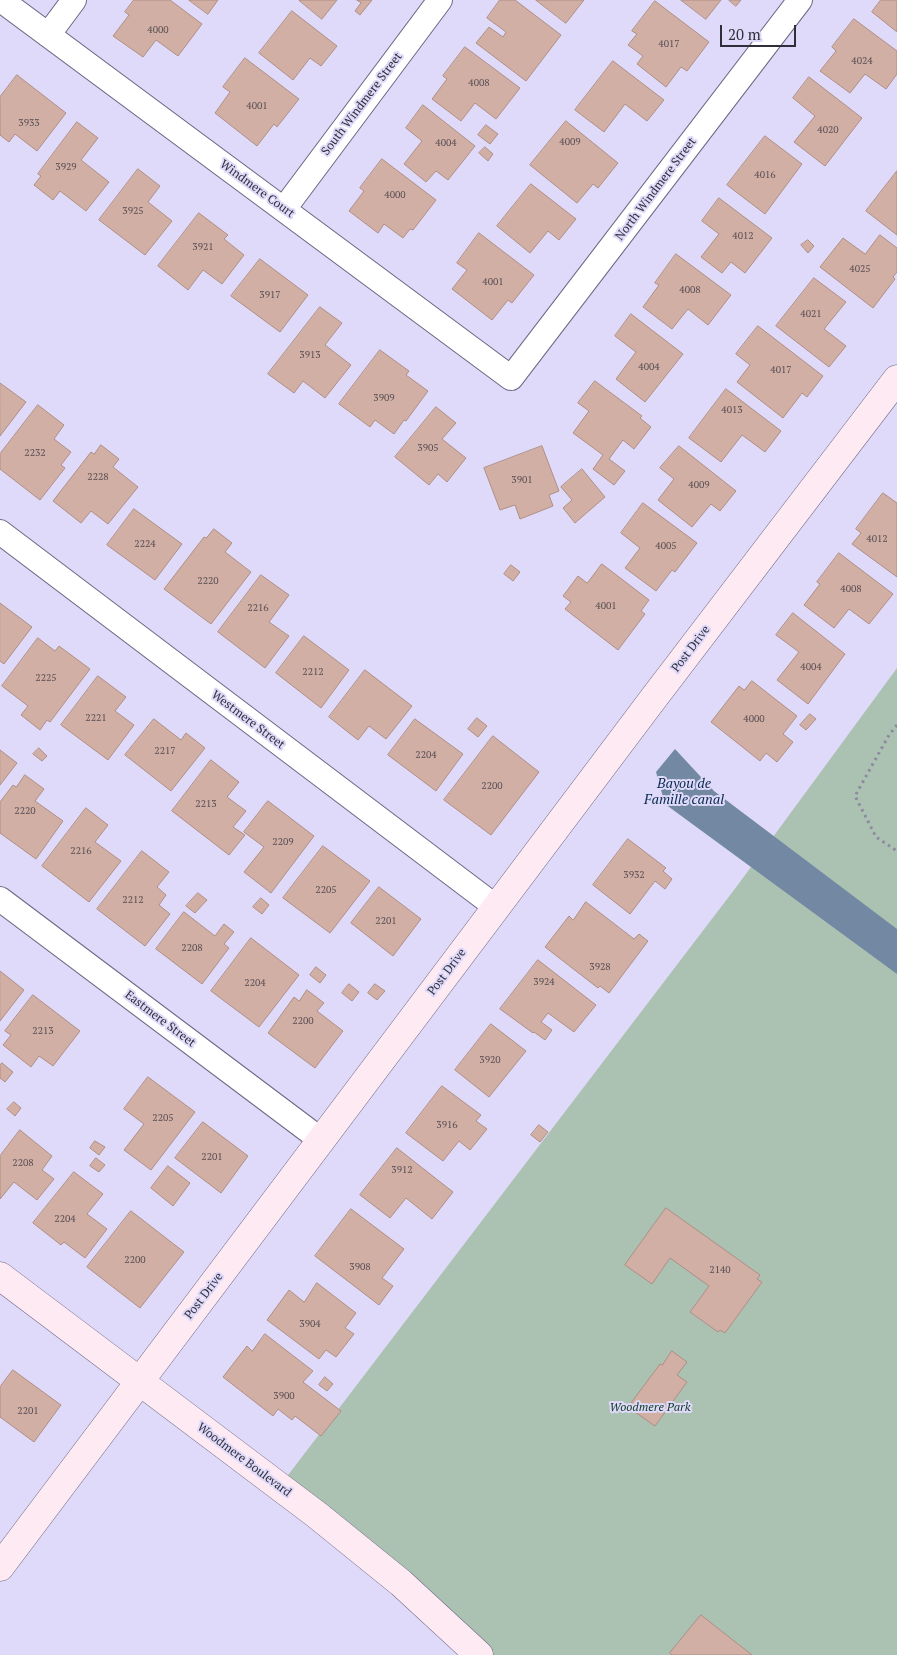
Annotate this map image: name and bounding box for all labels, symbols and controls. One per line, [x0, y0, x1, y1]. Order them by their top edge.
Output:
scale bar [722, 15, 798, 47]
house number: 4000 [147, 24, 169, 36]
text: 20 m [728, 24, 761, 44]
house number: 4017 [658, 38, 680, 50]
street label: South Windmere Street [319, 50, 405, 158]
house number: 4024 [851, 55, 873, 67]
house number: 4008 [468, 77, 490, 89]
house number: 4001 [246, 100, 268, 112]
house number: 3933 [18, 117, 40, 129]
house number: 4020 [817, 124, 839, 136]
street label: North Windmere Street [613, 135, 699, 243]
house number: 4009 [559, 136, 581, 148]
house number: 4004 [435, 137, 457, 149]
street label: Windmere Court [217, 157, 297, 221]
house number: 3929 [55, 161, 77, 173]
house number: 4016 [754, 169, 776, 181]
house number: 4000 [384, 189, 406, 201]
house number: 3925 [122, 205, 144, 217]
house number: 4012 [732, 230, 754, 242]
house number: 3921 [192, 241, 214, 253]
house number: 4025 [849, 263, 871, 275]
house number: 4001 [482, 276, 504, 288]
house number: 4008 [679, 284, 701, 296]
house number: 3917 [259, 289, 281, 301]
house number: 4021 [800, 308, 822, 320]
house number: 3913 [299, 349, 321, 361]
house number: 4004 [638, 361, 660, 373]
house number: 4017 [770, 364, 792, 376]
house number: 3909 [373, 392, 395, 404]
house number: 4013 [721, 404, 743, 416]
house number: 3905 [417, 442, 439, 454]
house number: 2232 [24, 447, 46, 459]
house number: 2228 [87, 471, 109, 483]
house number: 3901 [511, 474, 533, 486]
house number: 4009 [688, 479, 710, 491]
house number: 4012 [866, 533, 888, 545]
house number: 2224 [134, 538, 156, 550]
house number: 4005 [655, 540, 677, 552]
house number: 2220 [197, 575, 219, 587]
house number: 4008 [840, 583, 862, 595]
house number: 4001 [595, 600, 617, 612]
house number: 2216 [247, 602, 269, 614]
street label: Post Drive [669, 623, 713, 675]
house number: 4004 [800, 661, 822, 673]
house number: 2212 [302, 666, 324, 678]
house number: 2225 [35, 672, 57, 684]
street label: Westmere Street [208, 688, 288, 752]
house number: 2221 [85, 712, 107, 724]
house number: 4000 [743, 713, 765, 725]
house number: 2217 [154, 745, 176, 757]
house number: 2204 [415, 749, 437, 761]
water label: Bayou de Famille canal [644, 776, 724, 809]
house number: 2200 [481, 780, 503, 792]
house number: 2213 [195, 798, 217, 810]
house number: 2220 [14, 805, 36, 817]
house number: 2209 [272, 836, 294, 848]
house number: 2216 [70, 845, 92, 857]
house number: 3932 [623, 869, 645, 881]
house number: 2205 [315, 884, 337, 896]
house number: 2212 [122, 894, 144, 906]
house number: 2201 [375, 915, 397, 927]
house number: 2208 [181, 942, 203, 954]
street label: Post Drive [425, 946, 469, 998]
house number: 3928 [589, 961, 611, 973]
house number: 3924 [533, 976, 555, 988]
house number: 2204 [244, 977, 266, 989]
street label: Eastmere Street [122, 988, 198, 1050]
house number: 2200 [292, 1015, 314, 1027]
house number: 2213 [32, 1025, 54, 1037]
house number: 3920 [479, 1054, 501, 1066]
house number: 2205 [152, 1112, 174, 1124]
house number: 3916 [436, 1119, 458, 1131]
house number: 2201 [201, 1151, 223, 1163]
house number: 2208 [12, 1157, 34, 1169]
house number: 3912 [391, 1164, 413, 1176]
house number: 2204 [54, 1213, 76, 1225]
house number: 2200 [124, 1254, 146, 1266]
house number: 3908 [349, 1261, 371, 1273]
house number: 2140 [709, 1264, 731, 1276]
street label: Post Drive [182, 1270, 226, 1322]
house number: 3904 [299, 1318, 321, 1330]
house number: 3900 [273, 1390, 295, 1402]
park label: Woodmere Park [610, 1401, 690, 1415]
house number: 2201 [17, 1405, 39, 1417]
street label: Woodmere Boulevard [194, 1420, 294, 1500]

